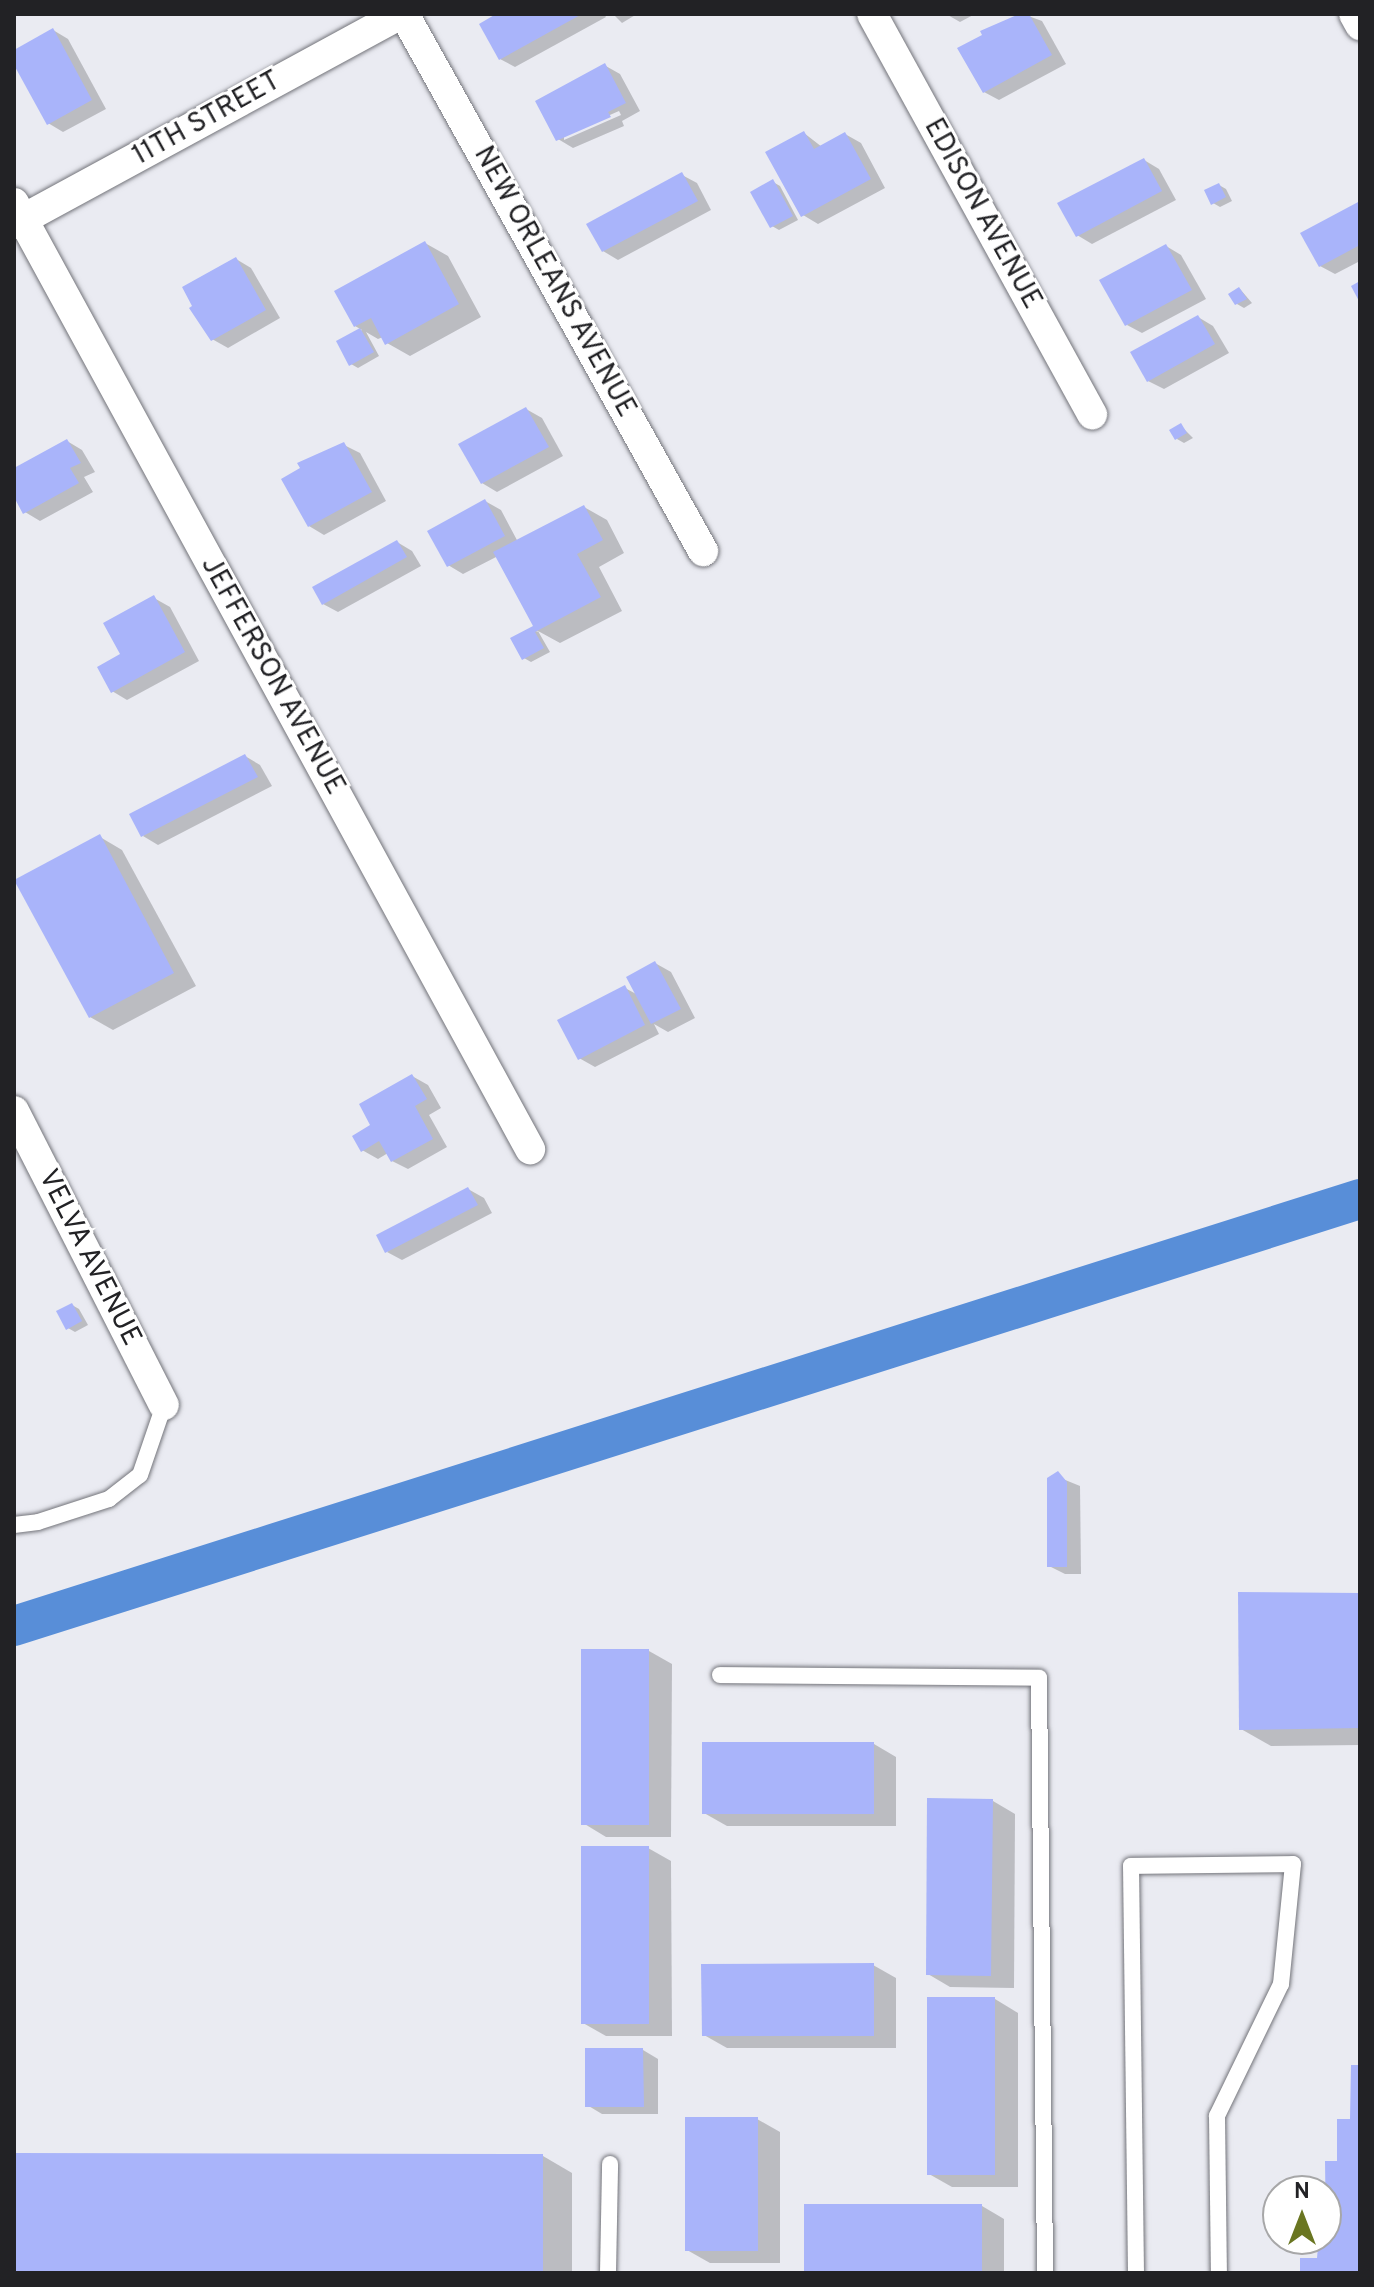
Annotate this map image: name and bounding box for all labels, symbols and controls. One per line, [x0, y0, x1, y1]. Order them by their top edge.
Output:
street label: 11TH STREET [127, 65, 287, 173]
street label: EDISON AVENUE [916, 112, 1048, 316]
street label: NEW ORLEANS AVENUE [465, 140, 643, 424]
street label: JEFFERSON AVENUE [192, 551, 352, 801]
street label: VELVA AVENUE [30, 1163, 148, 1353]
north arrow [1262, 2175, 1342, 2255]
text: N [1294, 2179, 1310, 2206]

